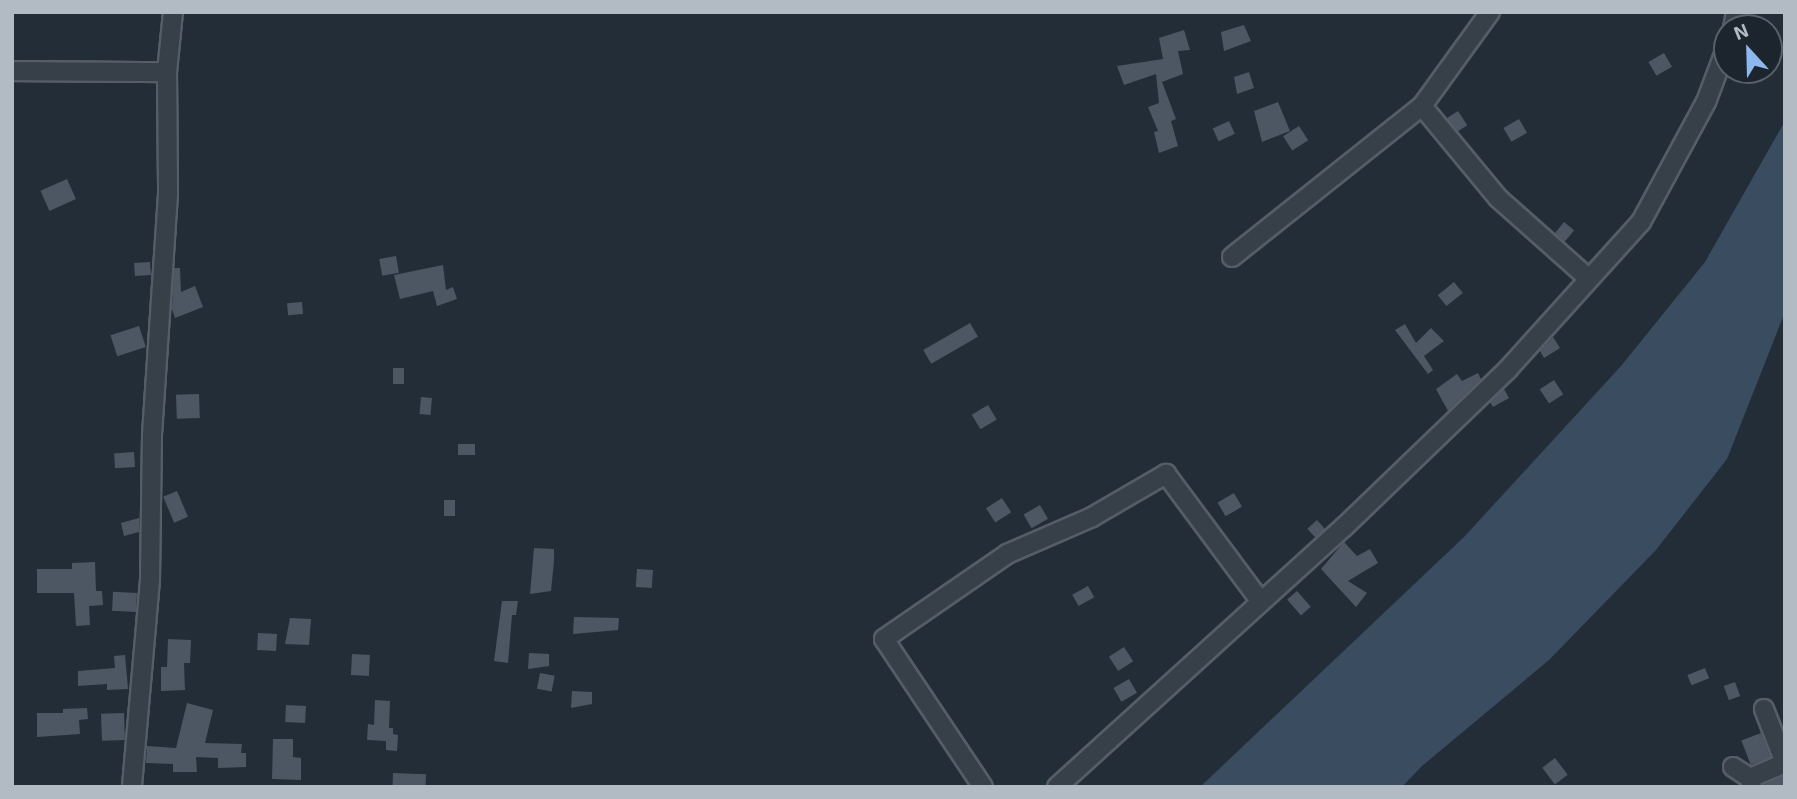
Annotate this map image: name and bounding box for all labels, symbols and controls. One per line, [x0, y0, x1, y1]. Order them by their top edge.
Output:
north arrow [1713, 14, 1783, 84]
text: N [1730, 18, 1751, 44]

